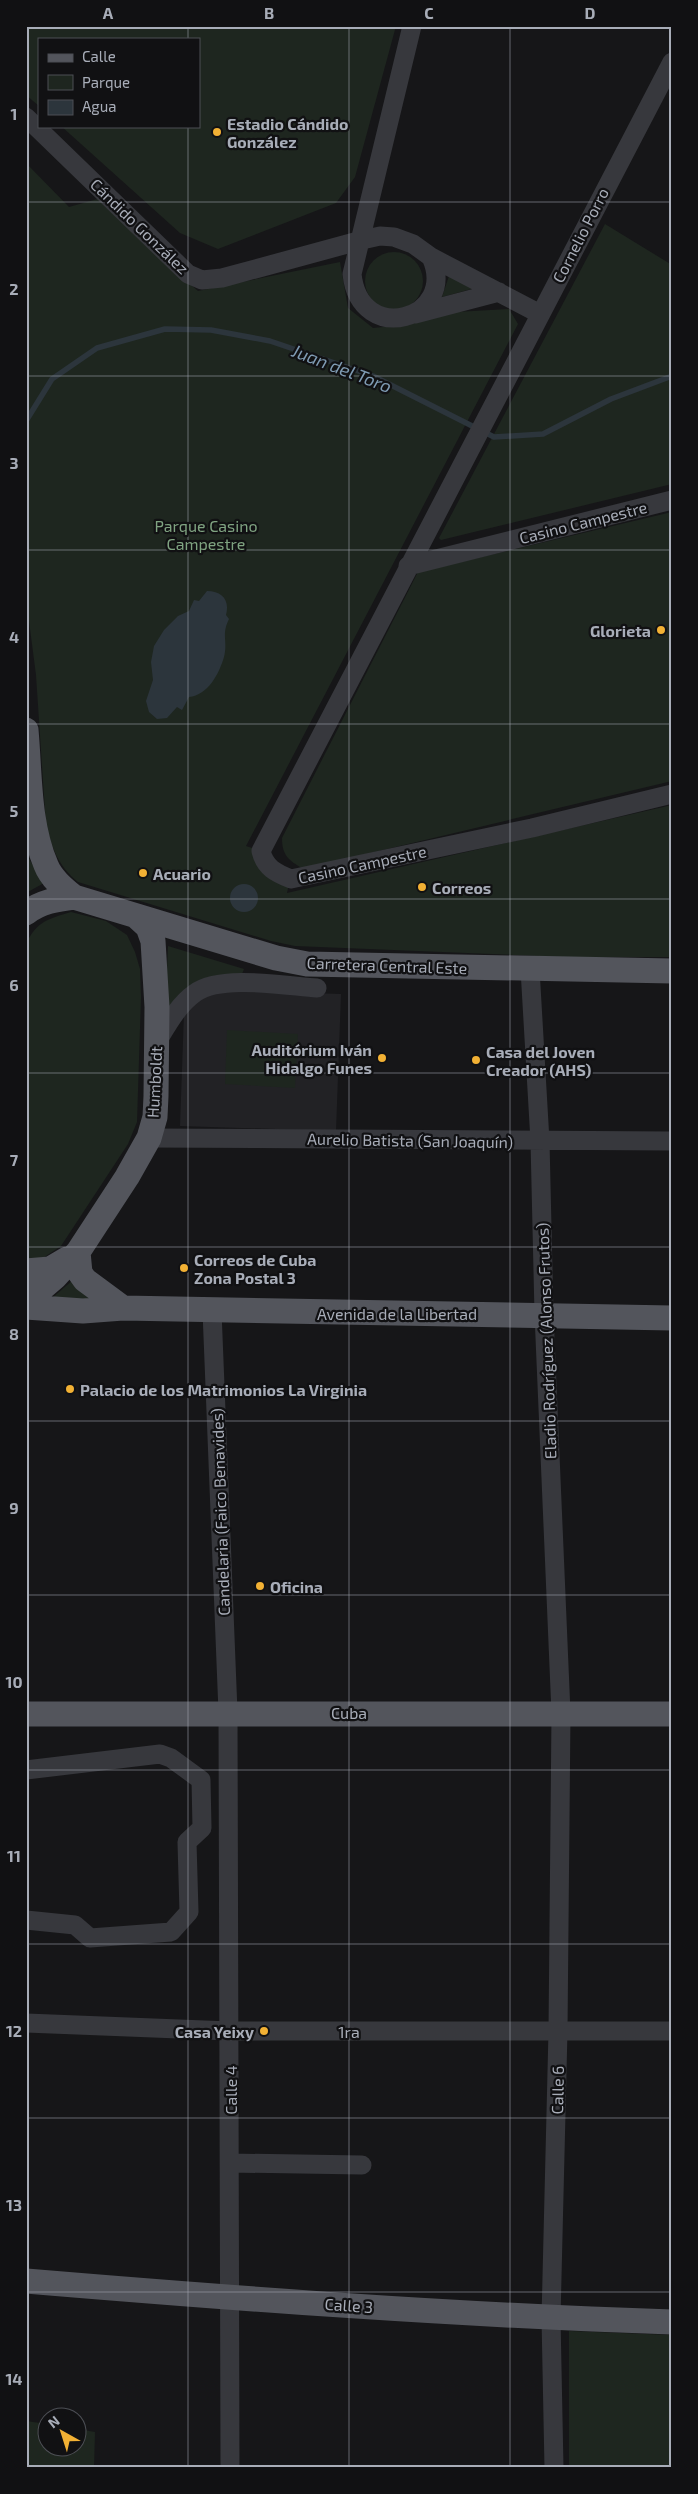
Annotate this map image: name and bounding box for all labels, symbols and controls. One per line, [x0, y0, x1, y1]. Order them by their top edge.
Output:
text: A [103, 3, 114, 22]
text: B [264, 3, 274, 22]
text: C [424, 3, 434, 22]
text: D [585, 3, 596, 22]
legend [38, 38, 200, 128]
text: Calle [82, 47, 116, 65]
text: Parque [82, 73, 130, 91]
text: Agua [82, 97, 117, 115]
text: 1 [11, 104, 17, 123]
place label: Estadio Cándido González [227, 114, 348, 151]
marker: Estadio Cándido González [211, 126, 223, 138]
street label: Cándido González [87, 174, 193, 278]
street label: Cornelio Porro [548, 184, 612, 286]
text: 2 [9, 279, 19, 298]
water label: Juan del Toro [288, 339, 395, 397]
text: 3 [9, 453, 19, 472]
street label: Casino Campestre [517, 497, 649, 547]
park label: Parque Casino Campestre [154, 516, 258, 553]
place label: Glorieta [590, 621, 651, 640]
marker: Glorieta [655, 624, 667, 636]
text: 4 [9, 627, 19, 646]
text: 5 [10, 801, 19, 820]
street label: Casino Campestre [296, 841, 428, 887]
place label: Acuario [153, 864, 211, 883]
marker: Acuario [137, 867, 149, 879]
place label: Correos [432, 878, 491, 897]
marker: Correos [416, 881, 428, 893]
street label: Carretera Central Este [306, 953, 468, 977]
text: 6 [9, 975, 19, 994]
place label: Auditórium Iván Hidalgo Funes [251, 1040, 372, 1077]
place label: Casa del Joven Creador (AHS) [486, 1042, 595, 1079]
street label: Humboldt [143, 1046, 165, 1118]
marker: Auditórium Iván Hidalgo Funes [376, 1052, 388, 1064]
marker: Casa del Joven Creador (AHS) [470, 1054, 482, 1066]
street label: Aurelio Batista (San Joaquín) [307, 1129, 513, 1151]
text: 7 [10, 1150, 19, 1169]
street label: Eladio Rodríguez (Alonso Frutos) [532, 1222, 560, 1460]
place label: Correos de Cuba Zona Postal 3 [194, 1250, 316, 1287]
marker: Correos de Cuba Zona Postal 3 [178, 1262, 190, 1274]
street label: Avenida de la Libertad [317, 1304, 477, 1323]
text: 8 [9, 1324, 19, 1343]
place label: Palacio de los Matrimonios La Virginia [80, 1380, 367, 1399]
marker: Palacio de los Matrimonios La Virginia [64, 1383, 76, 1395]
street label: Candelaria (Faico Benavides) [207, 1408, 233, 1616]
text: 9 [9, 1498, 19, 1517]
place label: Oficina [270, 1577, 323, 1596]
marker: Oficina [254, 1580, 266, 1592]
text: 10 [5, 1672, 23, 1691]
street label: Cuba [331, 1703, 367, 1722]
text: 11 [7, 1846, 21, 1865]
text: 12 [6, 2021, 22, 2040]
place label: Casa Yeixy [175, 2022, 254, 2042]
street label: 1ra [338, 2022, 360, 2041]
marker: Casa Yeixy [258, 2025, 270, 2037]
street label: Calle 4 [221, 2065, 240, 2115]
street label: Calle 6 [547, 2065, 567, 2115]
text: 13 [6, 2195, 22, 2214]
street label: Calle 3 [324, 2294, 374, 2316]
text: 14 [5, 2369, 23, 2388]
north arrow [38, 2406, 88, 2456]
text: N [44, 2412, 63, 2431]

